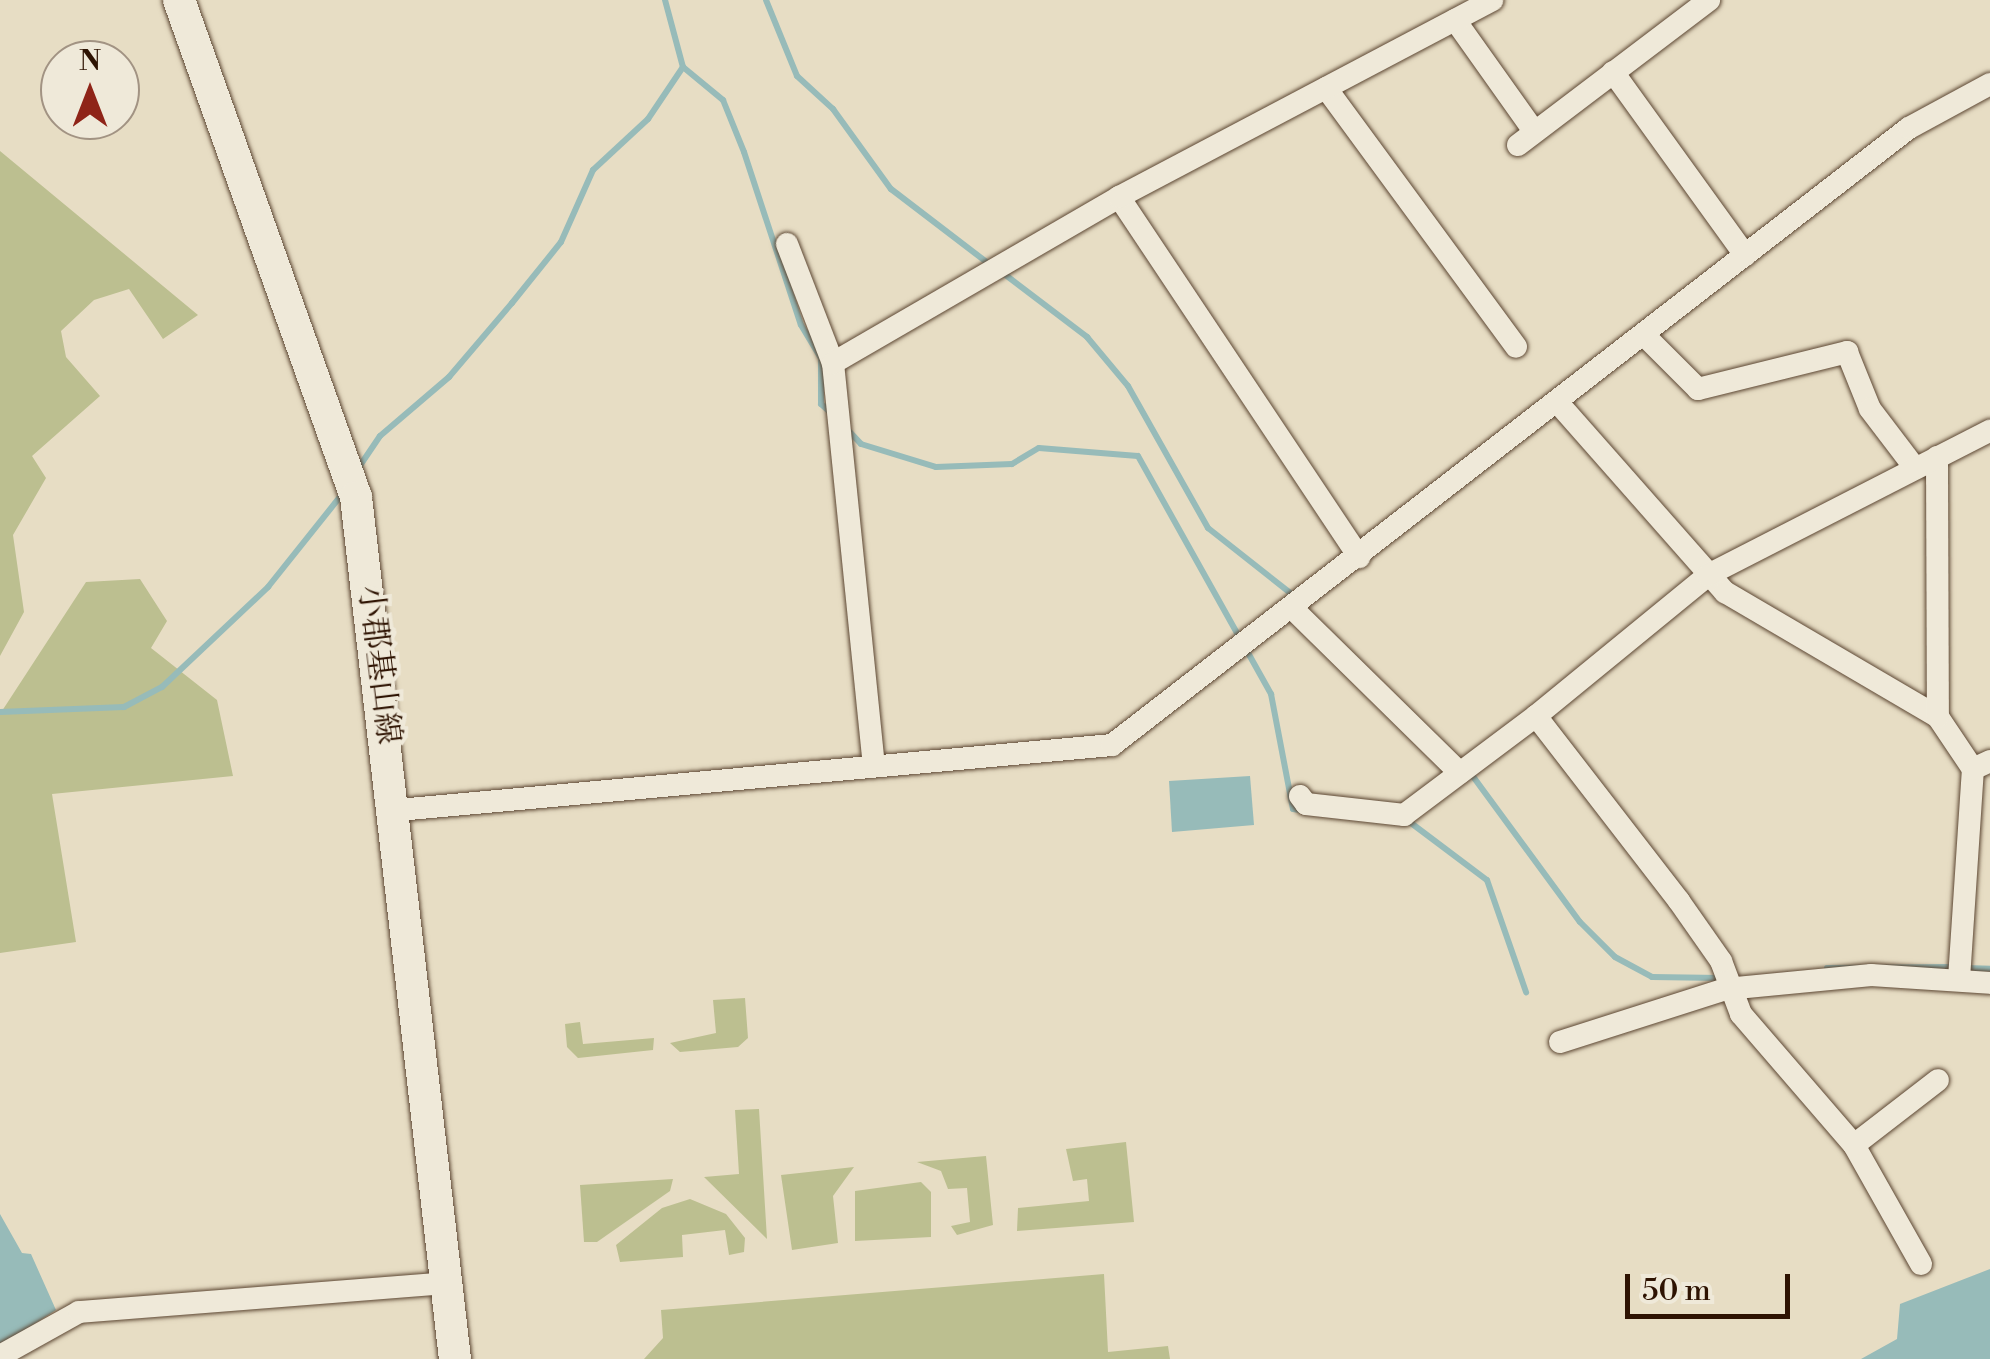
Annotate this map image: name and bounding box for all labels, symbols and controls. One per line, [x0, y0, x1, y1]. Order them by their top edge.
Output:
north arrow [40, 40, 140, 140]
text: N [79, 44, 101, 79]
street label: 小郡基山線 [350, 583, 408, 747]
scale bar [1630, 1254, 1795, 1316]
text: 50 m [1642, 1272, 1711, 1310]

